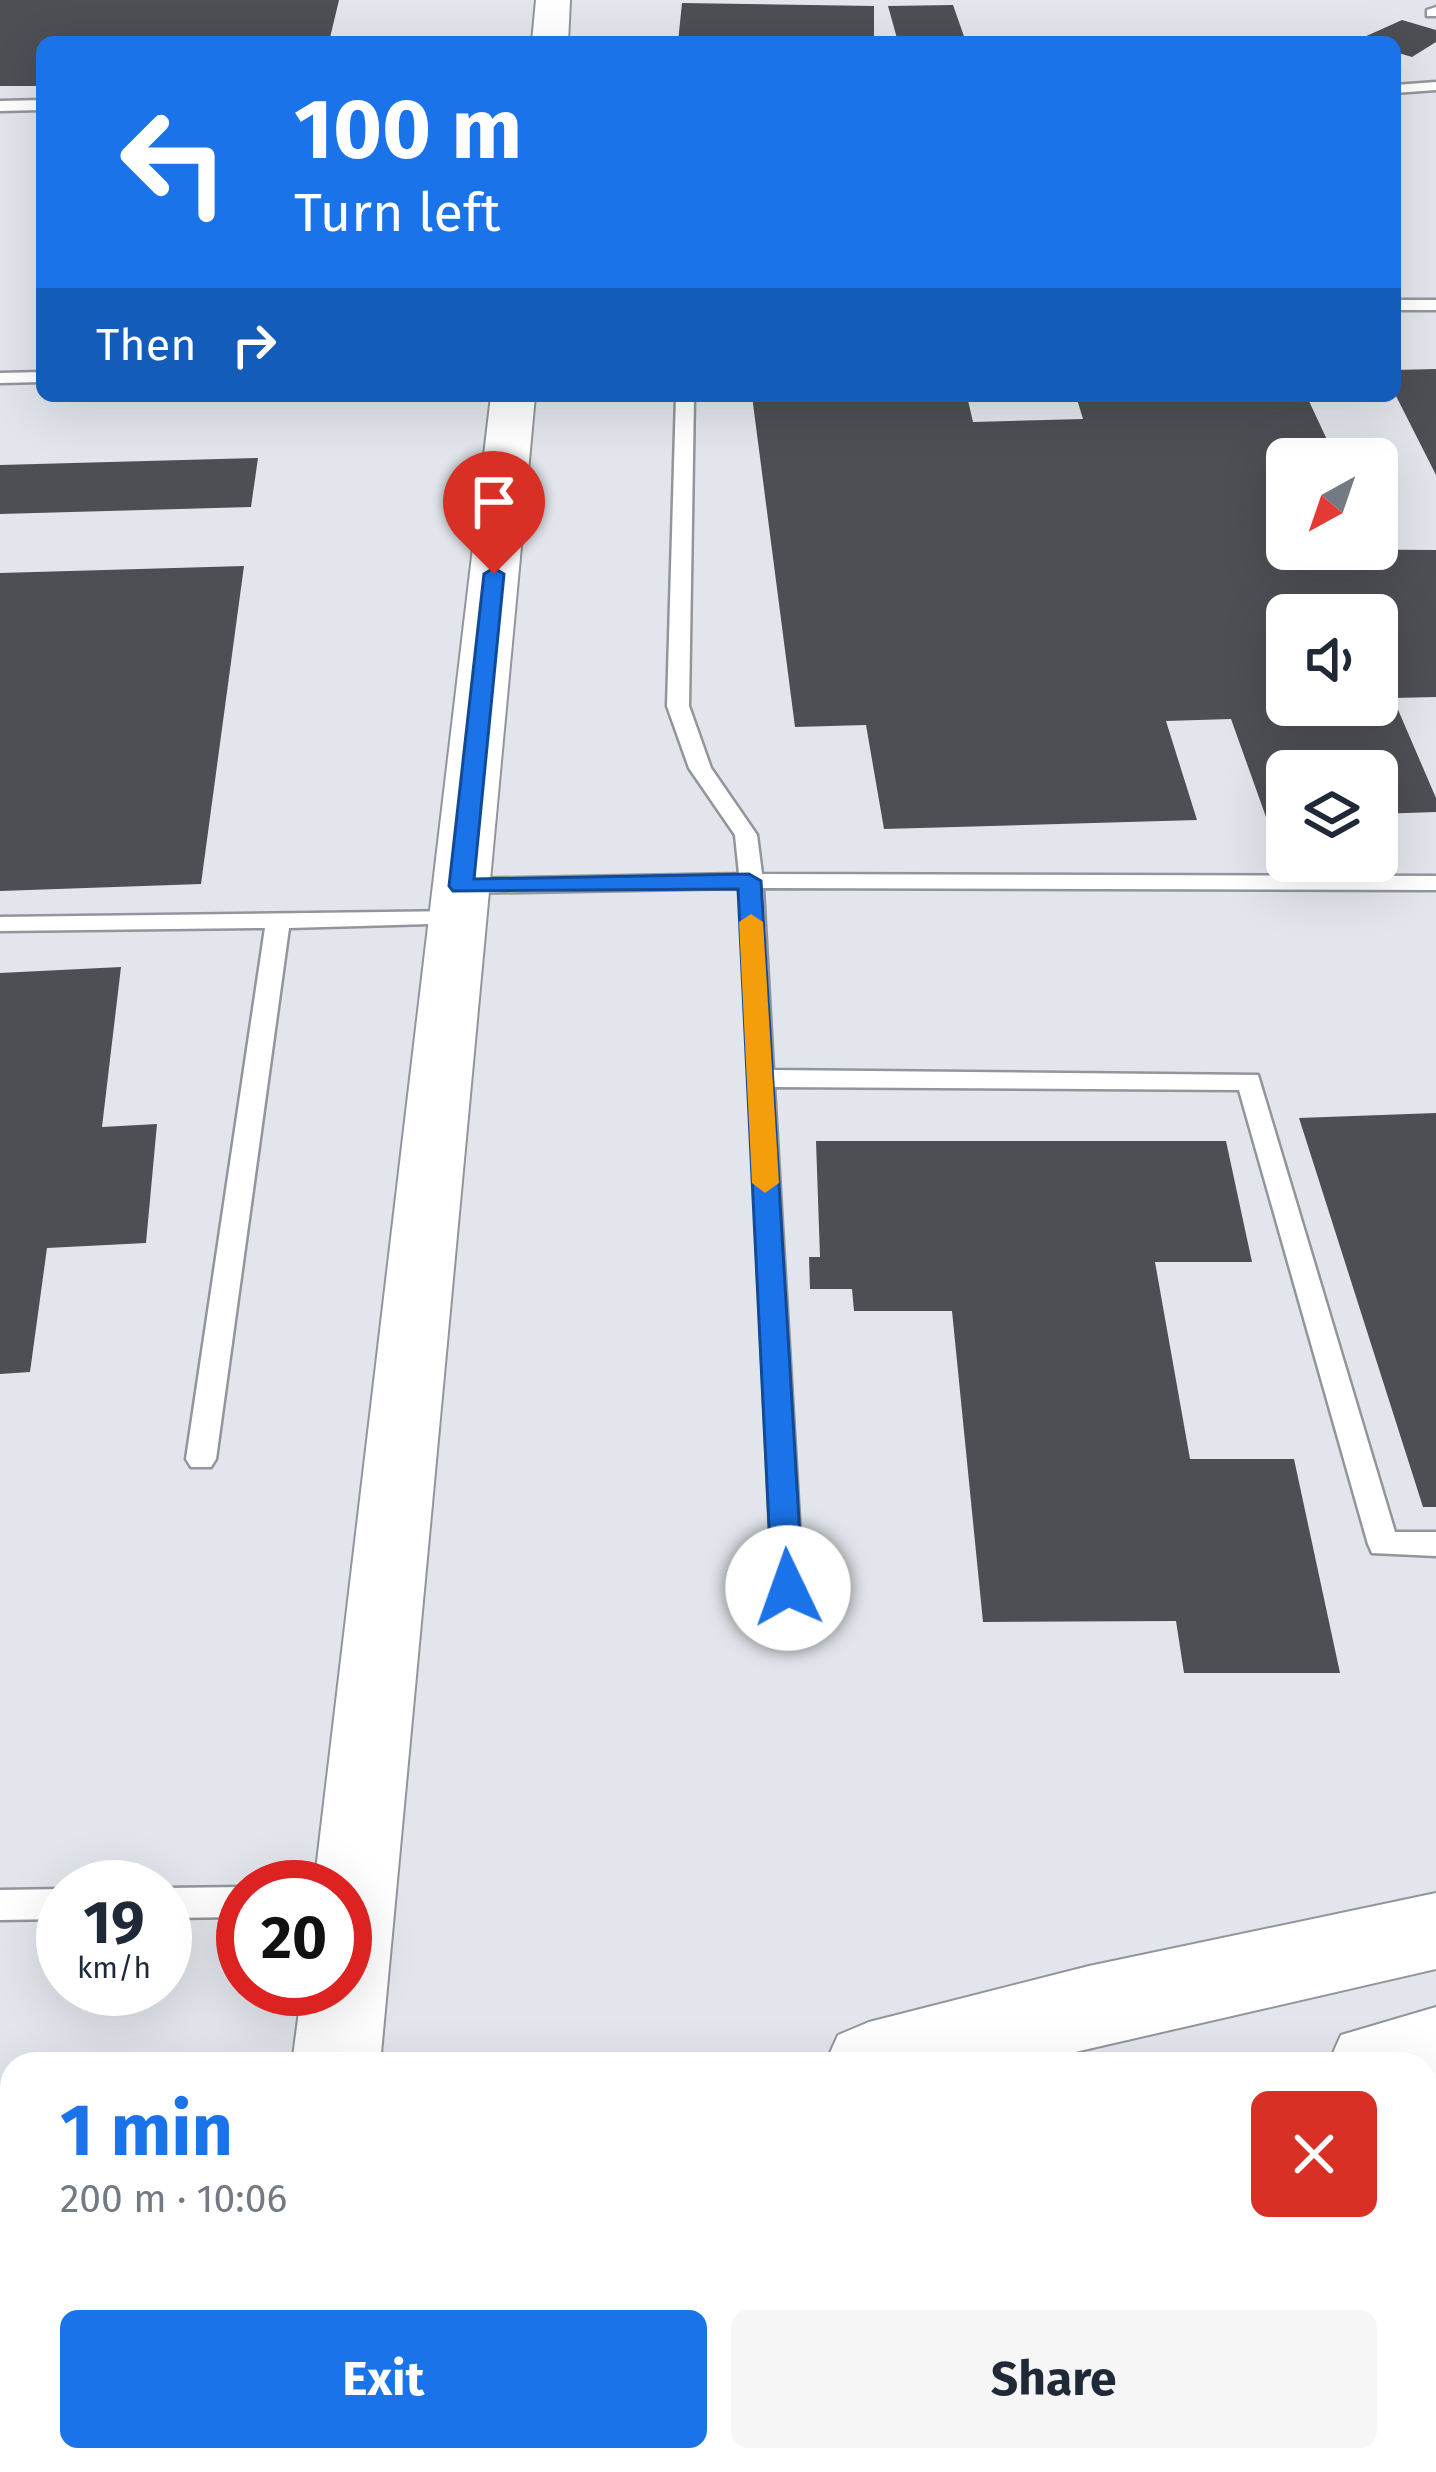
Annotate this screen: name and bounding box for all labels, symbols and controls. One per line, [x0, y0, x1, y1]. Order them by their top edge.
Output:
text: 100 m [294, 79, 522, 180]
icon: left [96, 84, 252, 240]
text: Turn left [294, 181, 501, 245]
icon: right [221, 312, 287, 378]
text: Then [96, 318, 197, 372]
north arrow [1266, 438, 1398, 570]
map controls [1266, 438, 1398, 882]
pin [443, 451, 545, 574]
icon: arrive [461, 469, 527, 535]
button: sound [1266, 594, 1398, 726]
button: layers [1266, 750, 1398, 882]
position arrow [725, 1525, 851, 1651]
speed limit sign: 20 [216, 1860, 372, 2016]
text: 19 [83, 1887, 145, 1959]
text: km/h [77, 1950, 151, 1986]
text: 1 min [60, 2088, 233, 2174]
button: close [1251, 2091, 1377, 2217]
text: 200 m · 10:06 [60, 2176, 287, 2222]
button: Exit [60, 2310, 707, 2448]
button: Share [731, 2310, 1377, 2448]

